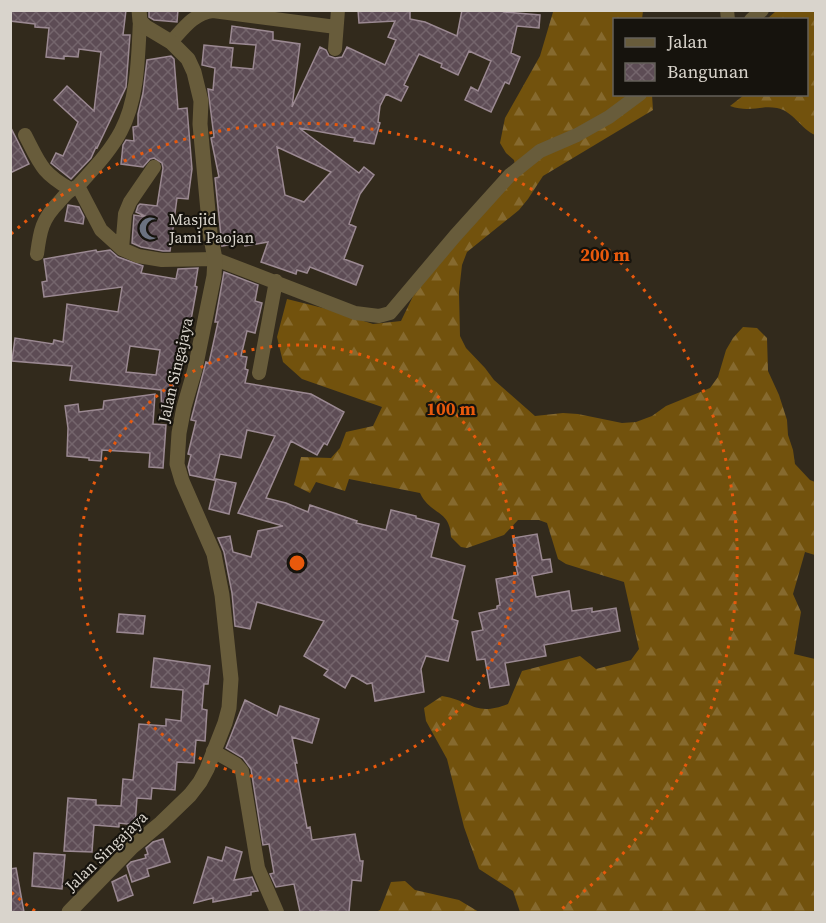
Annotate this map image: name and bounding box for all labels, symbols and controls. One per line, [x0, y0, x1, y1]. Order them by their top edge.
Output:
legend [613, 18, 808, 96]
text: Jalan [666, 29, 708, 54]
text: Bangunan [667, 59, 749, 84]
place label: Masjid Jami Paojan [168, 208, 254, 248]
mosque icon: Masjid Jami Paojan [138, 215, 164, 241]
text: 200 m [580, 242, 630, 267]
street label: Jalan Singajaya [152, 315, 198, 426]
text: 100 m [426, 396, 476, 421]
centre of rings [287, 553, 307, 573]
street label: Jalan Singajaya [59, 805, 153, 897]

